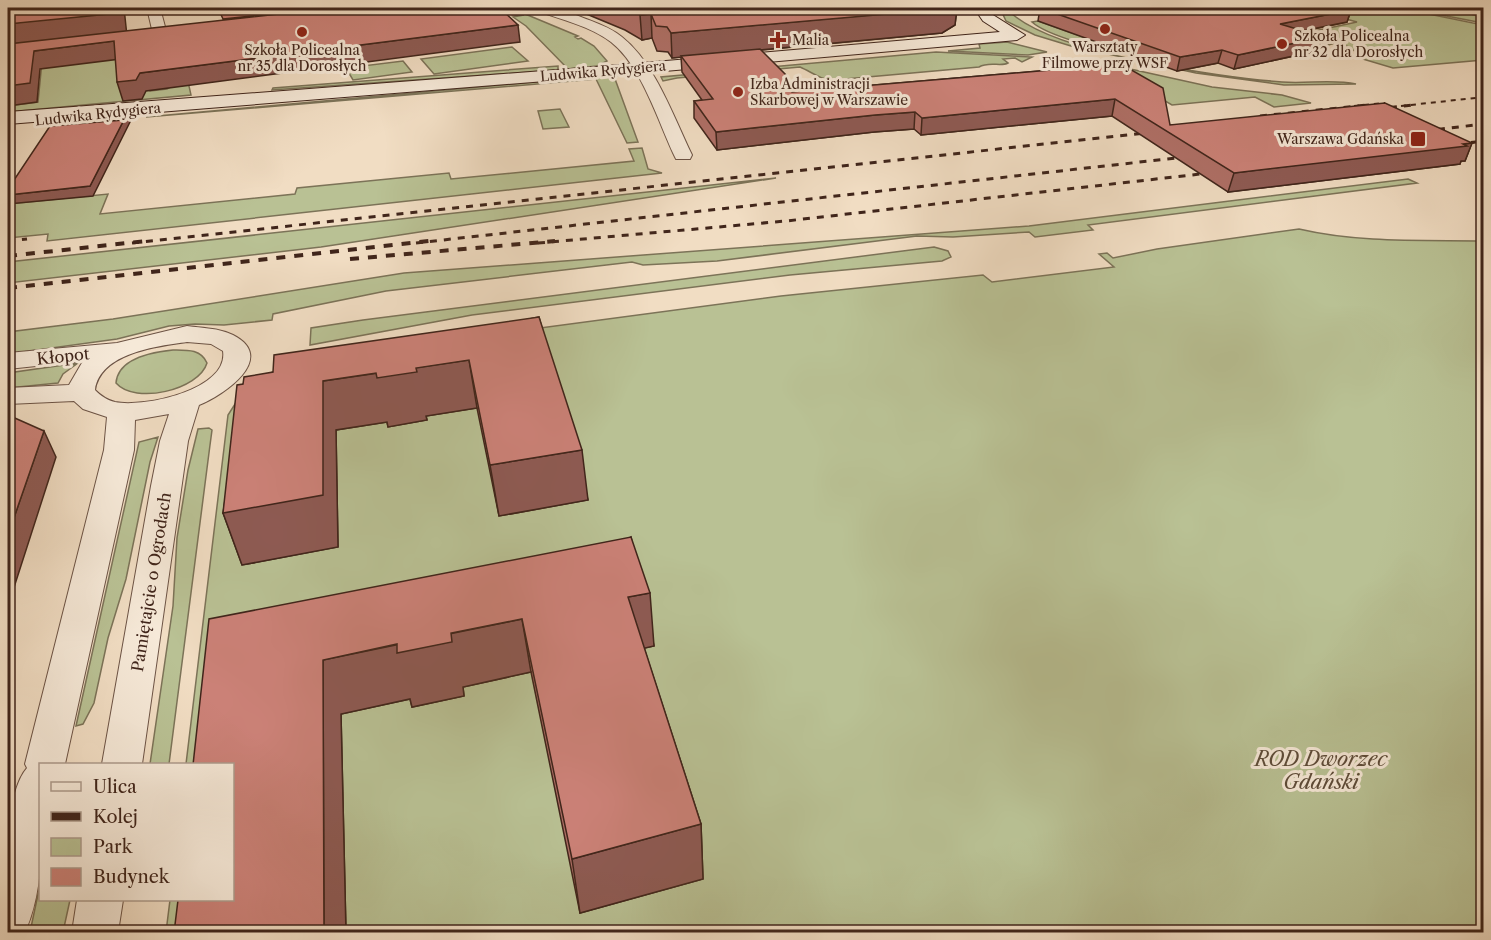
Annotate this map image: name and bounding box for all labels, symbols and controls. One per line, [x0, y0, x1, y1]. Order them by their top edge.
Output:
marker: Warsztaty Filmowe przy WSF [1098, 22, 1112, 36]
marker: Szkoła Policealna nr 35 dla Dorosłych [295, 25, 309, 39]
place label: Szkoła Policealna nr 32 dla Dorosłych [1294, 27, 1424, 61]
marker: Malia [769, 31, 787, 49]
place label: Malia [792, 31, 830, 49]
marker: Szkoła Policealna nr 32 dla Dorosłych [1275, 37, 1289, 51]
place label: Warsztaty Filmowe przy WSF [1042, 38, 1168, 72]
place label: Szkoła Policealna nr 35 dla Dorosłych [238, 41, 367, 75]
street label: Ludwika Rydygiera [539, 56, 667, 85]
place label: Izba Administracji Skarbowej w Warszawie [750, 75, 908, 109]
marker: Izba Administracji Skarbowej w Warszawie [731, 85, 745, 99]
street label: Ludwika Rydygiera [34, 98, 162, 130]
place label: Warszawa Gdańska [1276, 130, 1405, 148]
marker: Warszawa Gdańska [1409, 130, 1427, 148]
street label: Kłopot [36, 343, 91, 369]
street label: Pamiętajcie o Ogrodach [127, 491, 175, 673]
park label: ROD Dworzec Gdański [1253, 747, 1388, 794]
legend [39, 763, 234, 901]
text: Ulica [93, 776, 137, 798]
text: Kolej [93, 806, 138, 828]
text: Park [93, 836, 134, 858]
text: Budynek [93, 866, 171, 888]

